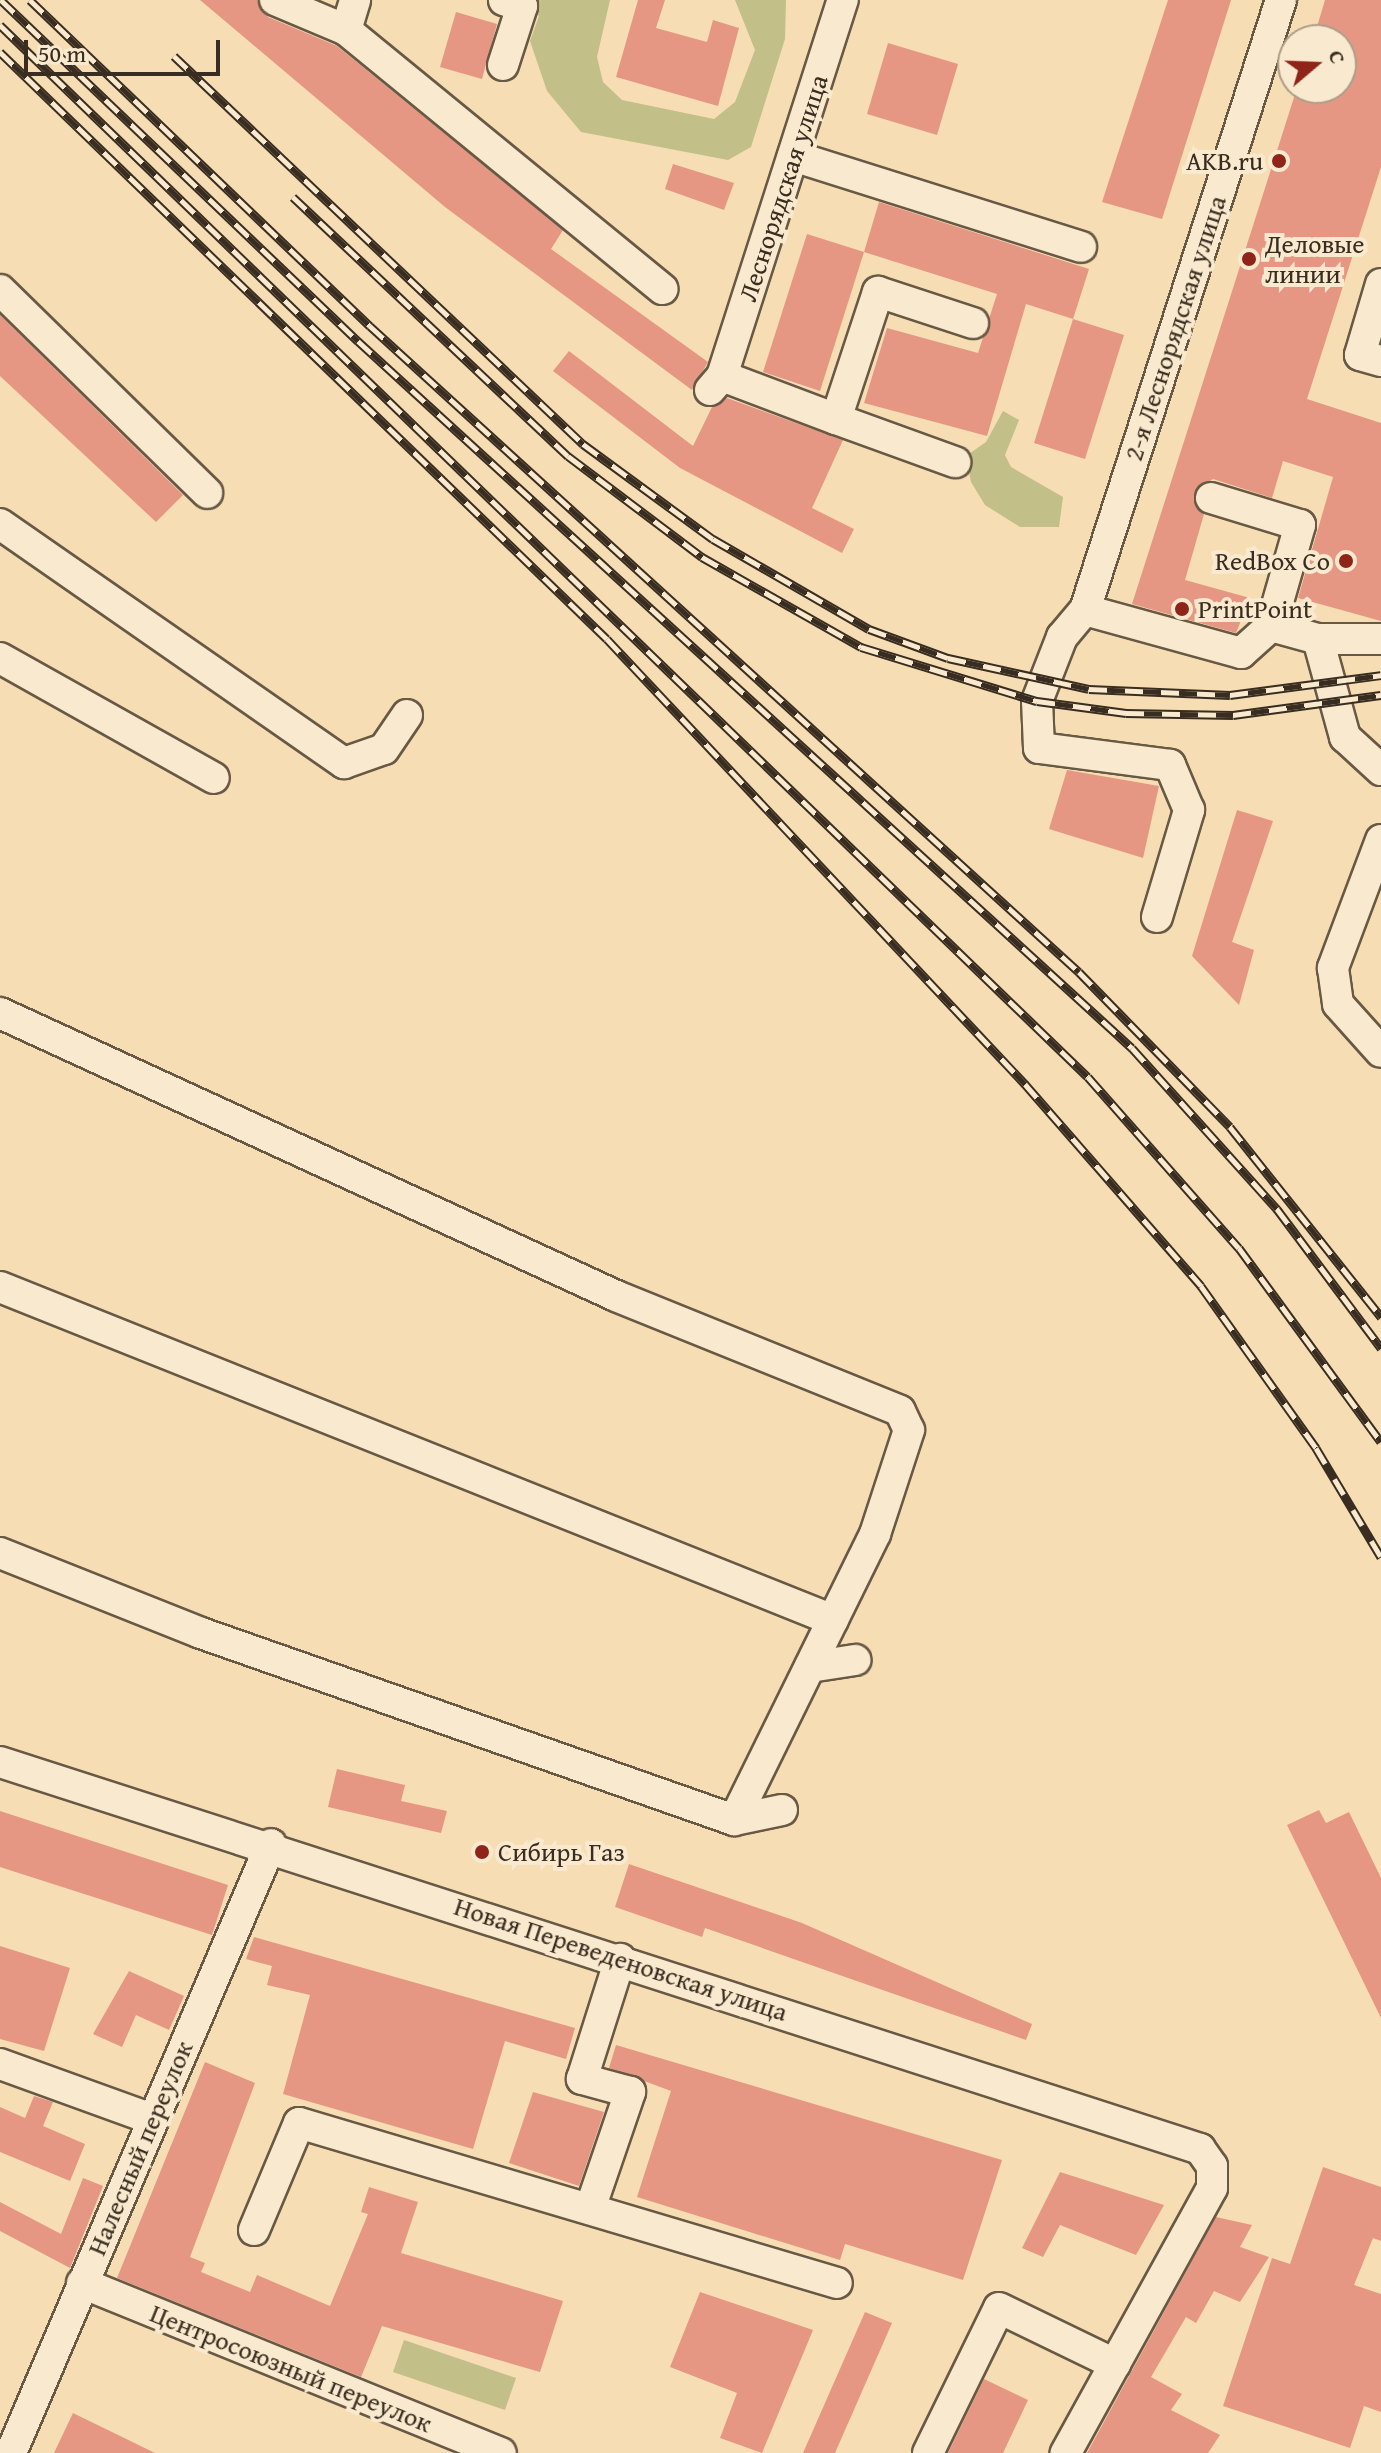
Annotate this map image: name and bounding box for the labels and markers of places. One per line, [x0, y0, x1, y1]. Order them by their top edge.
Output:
place label: AKB.ru [1186, 145, 1263, 177]
marker: AKB.ru [1270, 152, 1288, 170]
place label: Деловые линии [1265, 228, 1364, 290]
marker: Деловые линии [1240, 250, 1258, 268]
place label: RedBox Co [1215, 545, 1330, 577]
marker: RedBox Co [1337, 552, 1355, 570]
place label: PrintPoint [1198, 593, 1312, 625]
marker: PrintPoint [1173, 600, 1191, 618]
place label: Сибирь Газ [498, 1836, 625, 1868]
marker: Сибирь Газ [473, 1843, 491, 1861]

